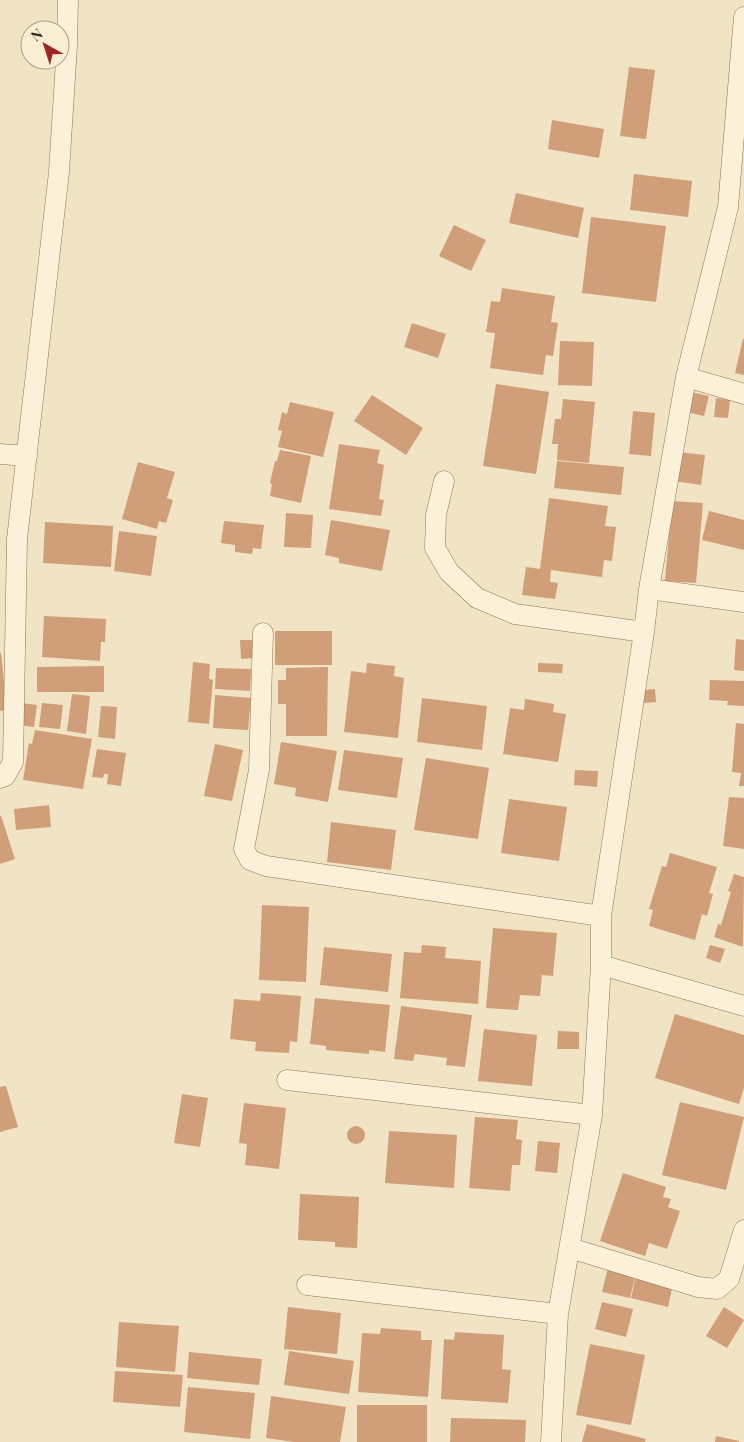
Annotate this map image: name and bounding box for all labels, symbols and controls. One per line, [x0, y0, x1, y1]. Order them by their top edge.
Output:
north arrow [20, 20, 70, 70]
text: N [27, 24, 46, 45]

